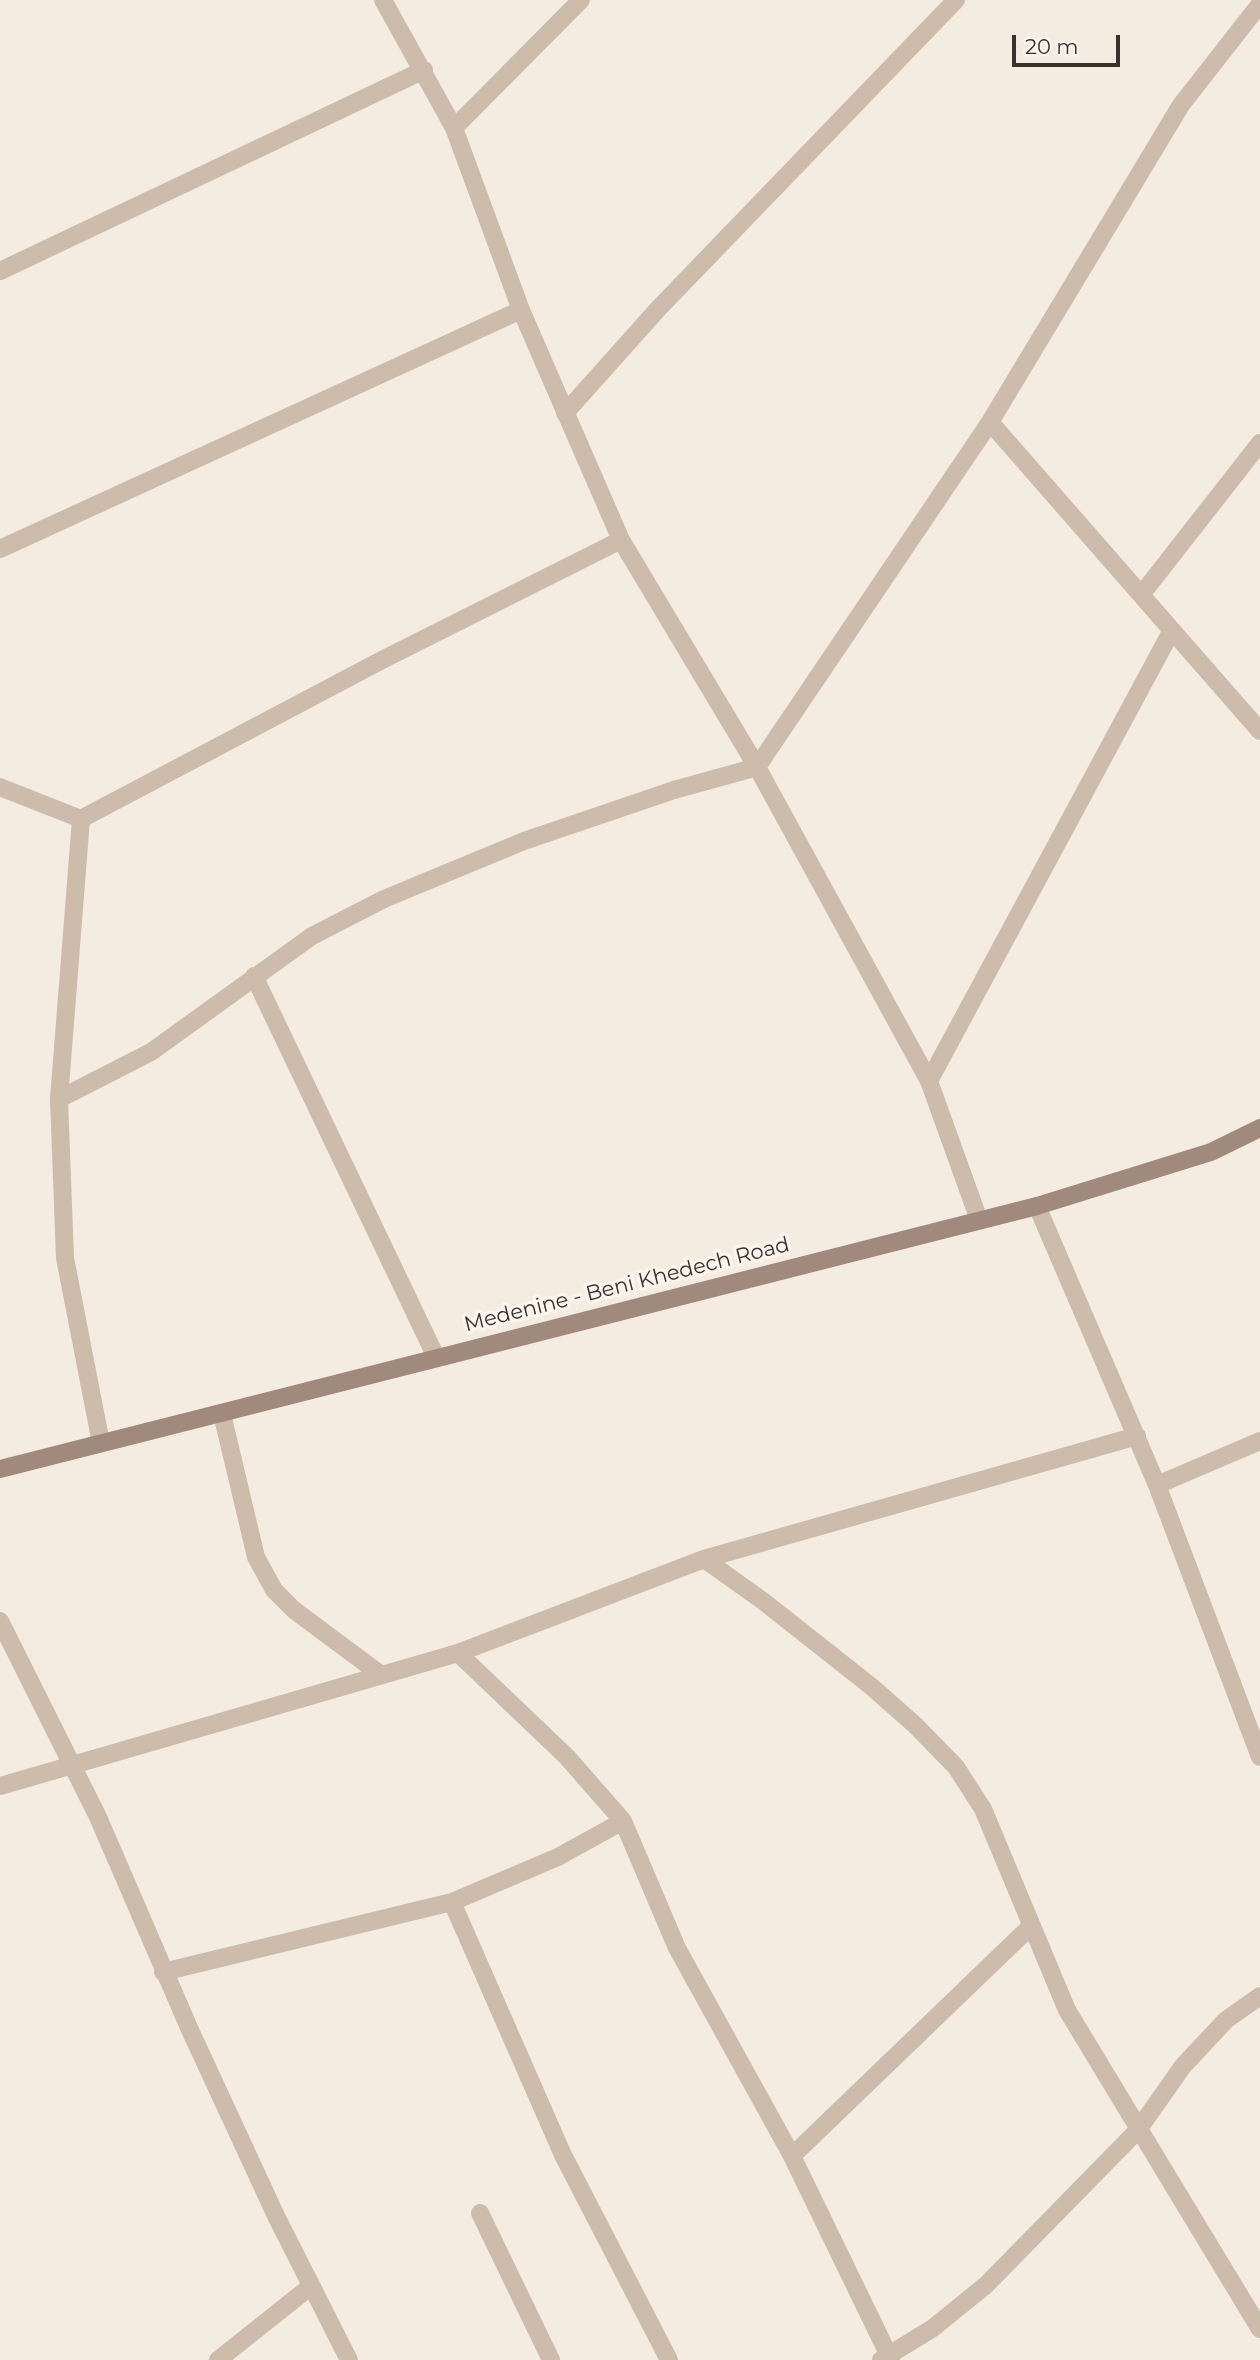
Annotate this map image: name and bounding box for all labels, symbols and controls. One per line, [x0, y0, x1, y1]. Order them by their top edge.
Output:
scale bar [1015, 21, 1124, 65]
text: 20 m [1025, 34, 1079, 59]
street label: Medenine - Beni Khedech Road [462, 1232, 792, 1338]

